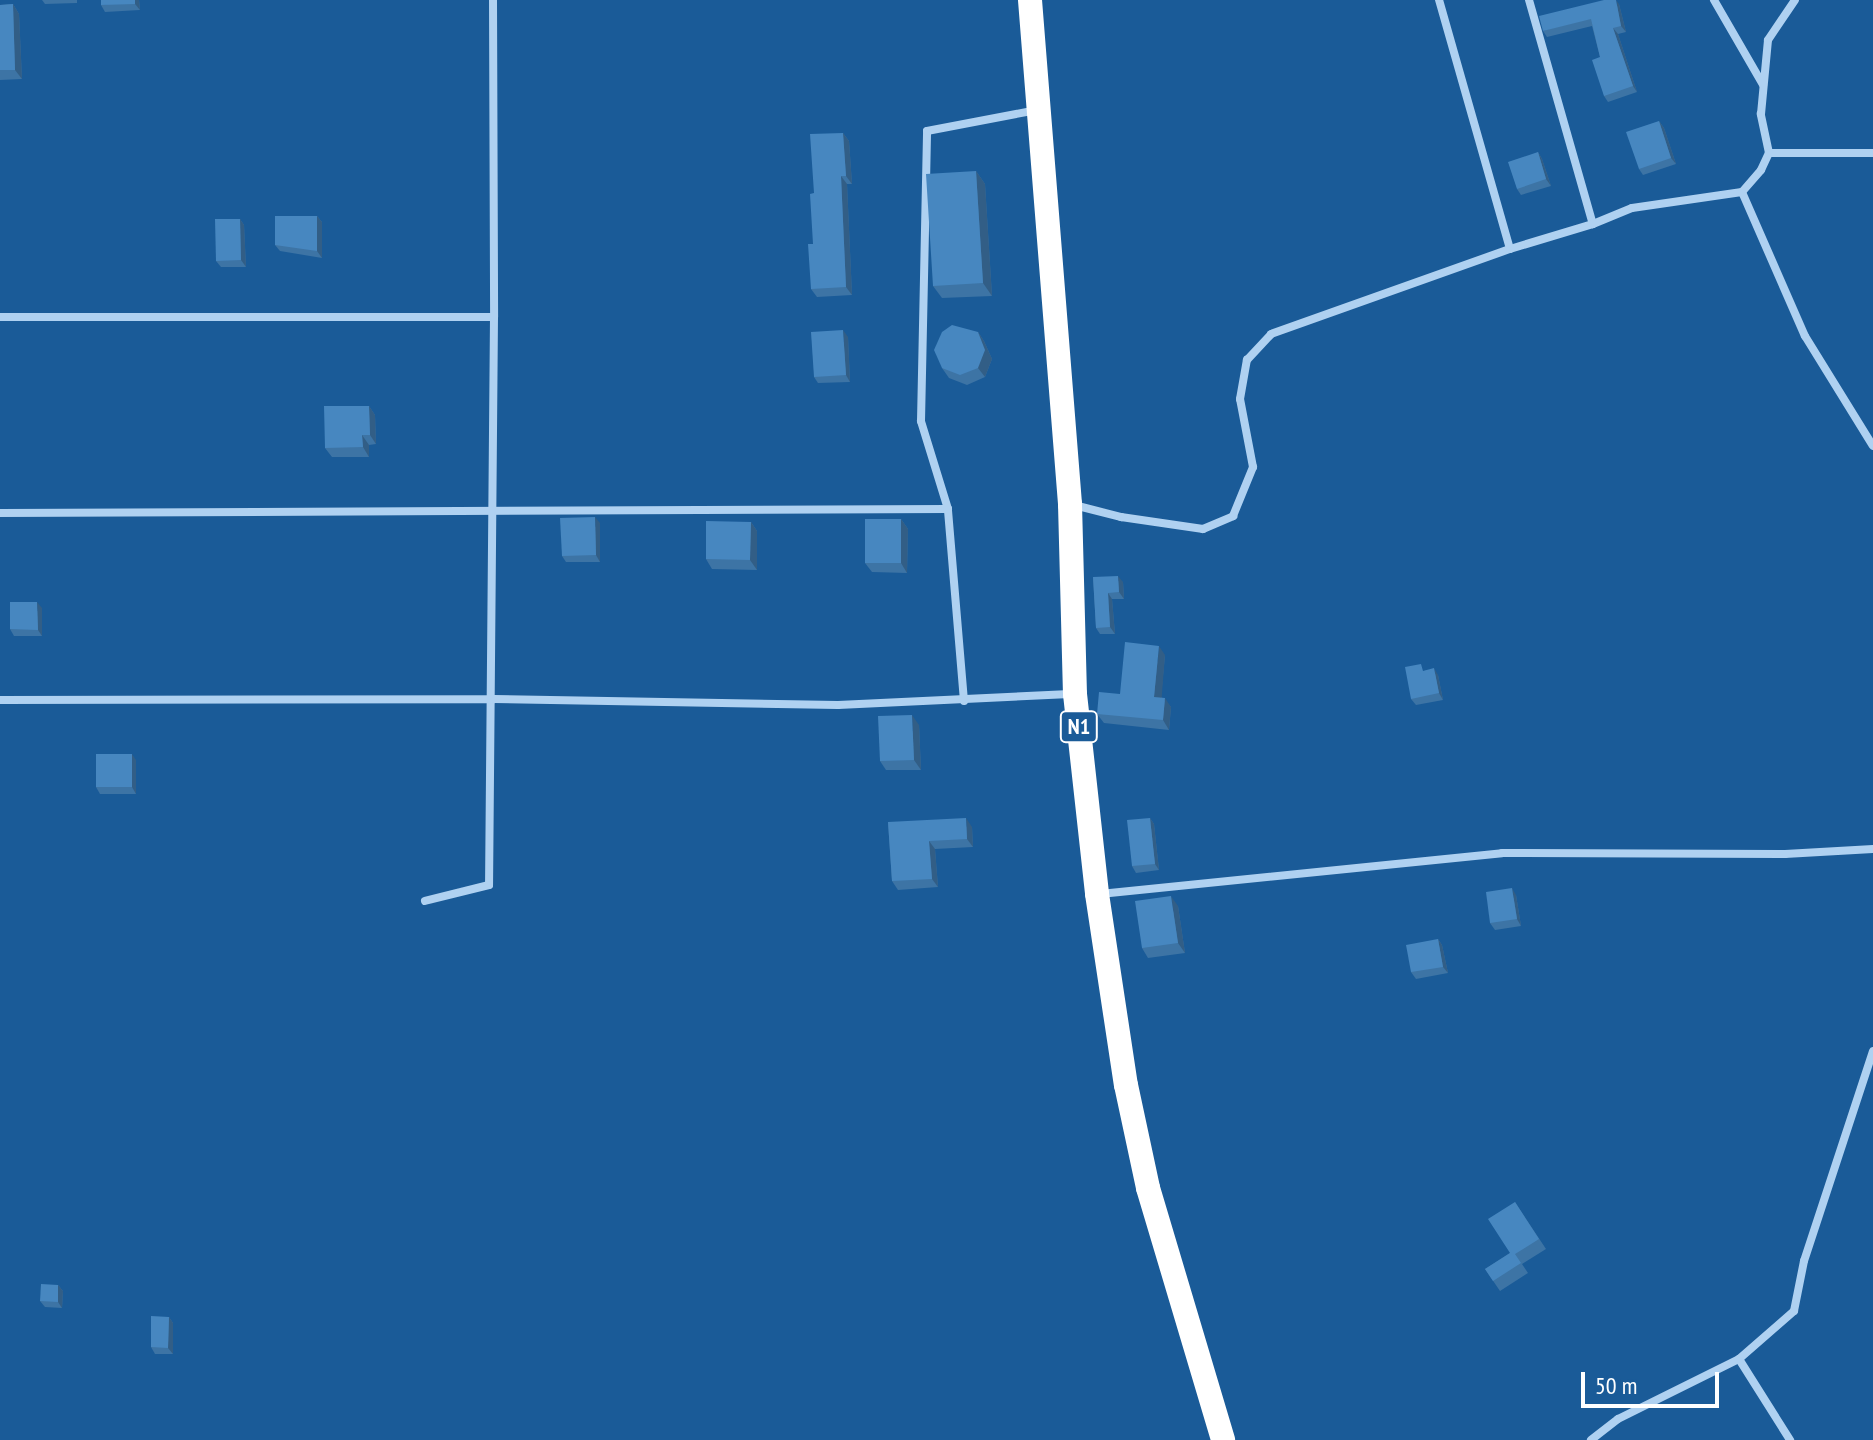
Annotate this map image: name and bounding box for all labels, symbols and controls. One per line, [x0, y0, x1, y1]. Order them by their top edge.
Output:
road number: N1 [1059, 709, 1099, 745]
scale bar [1585, 1356, 1723, 1406]
text: 50 m [1595, 1370, 1637, 1401]

